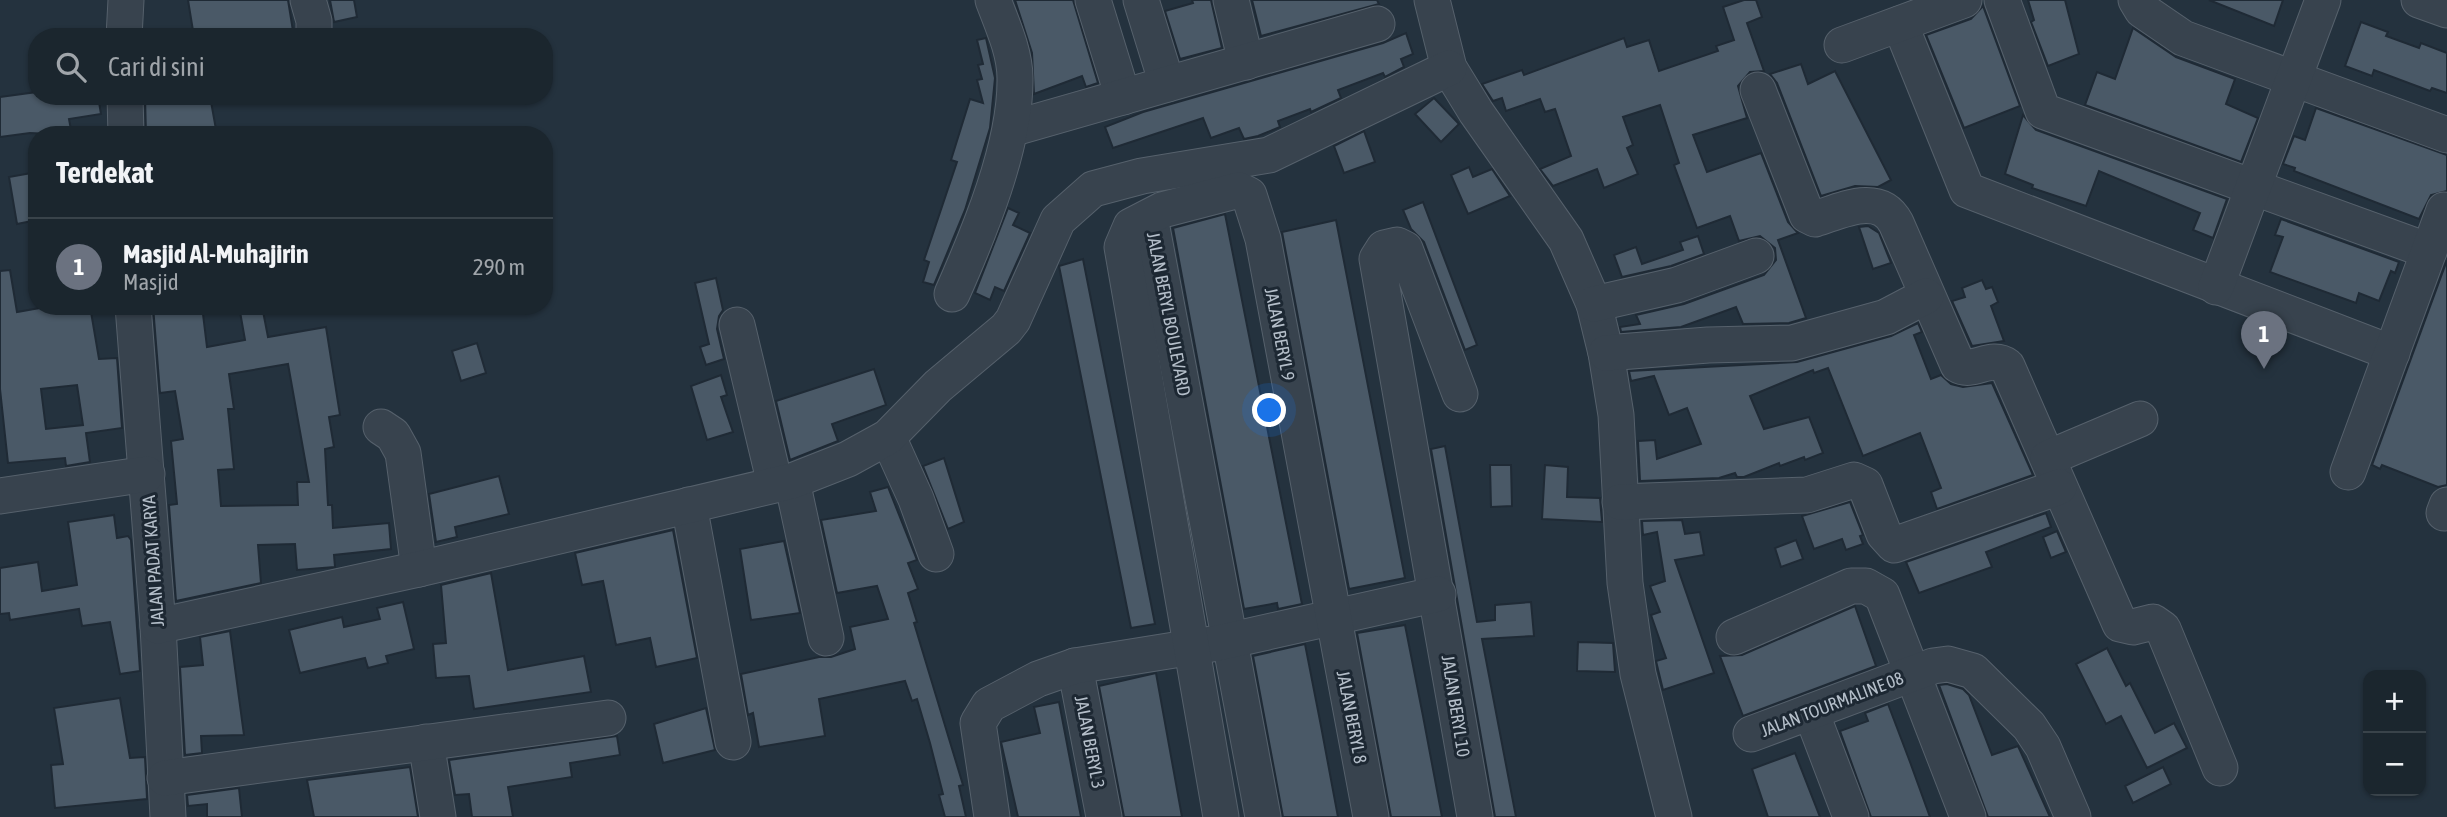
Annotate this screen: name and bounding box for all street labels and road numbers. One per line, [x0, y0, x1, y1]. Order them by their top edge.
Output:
street label: JALAN BERYL BOULEVARD [1143, 230, 1195, 398]
street label: JALAN BERYL 9 [1261, 286, 1299, 382]
street label: JALAN PADAT KARYA [138, 495, 168, 627]
street label: JALAN BERYL 10 [1438, 654, 1474, 758]
street label: JALAN TOURMALINE 08 [1758, 667, 1906, 741]
street label: JALAN BERYL 8 [1333, 669, 1371, 765]
street label: JALAN BERYL 3 [1071, 694, 1109, 790]

